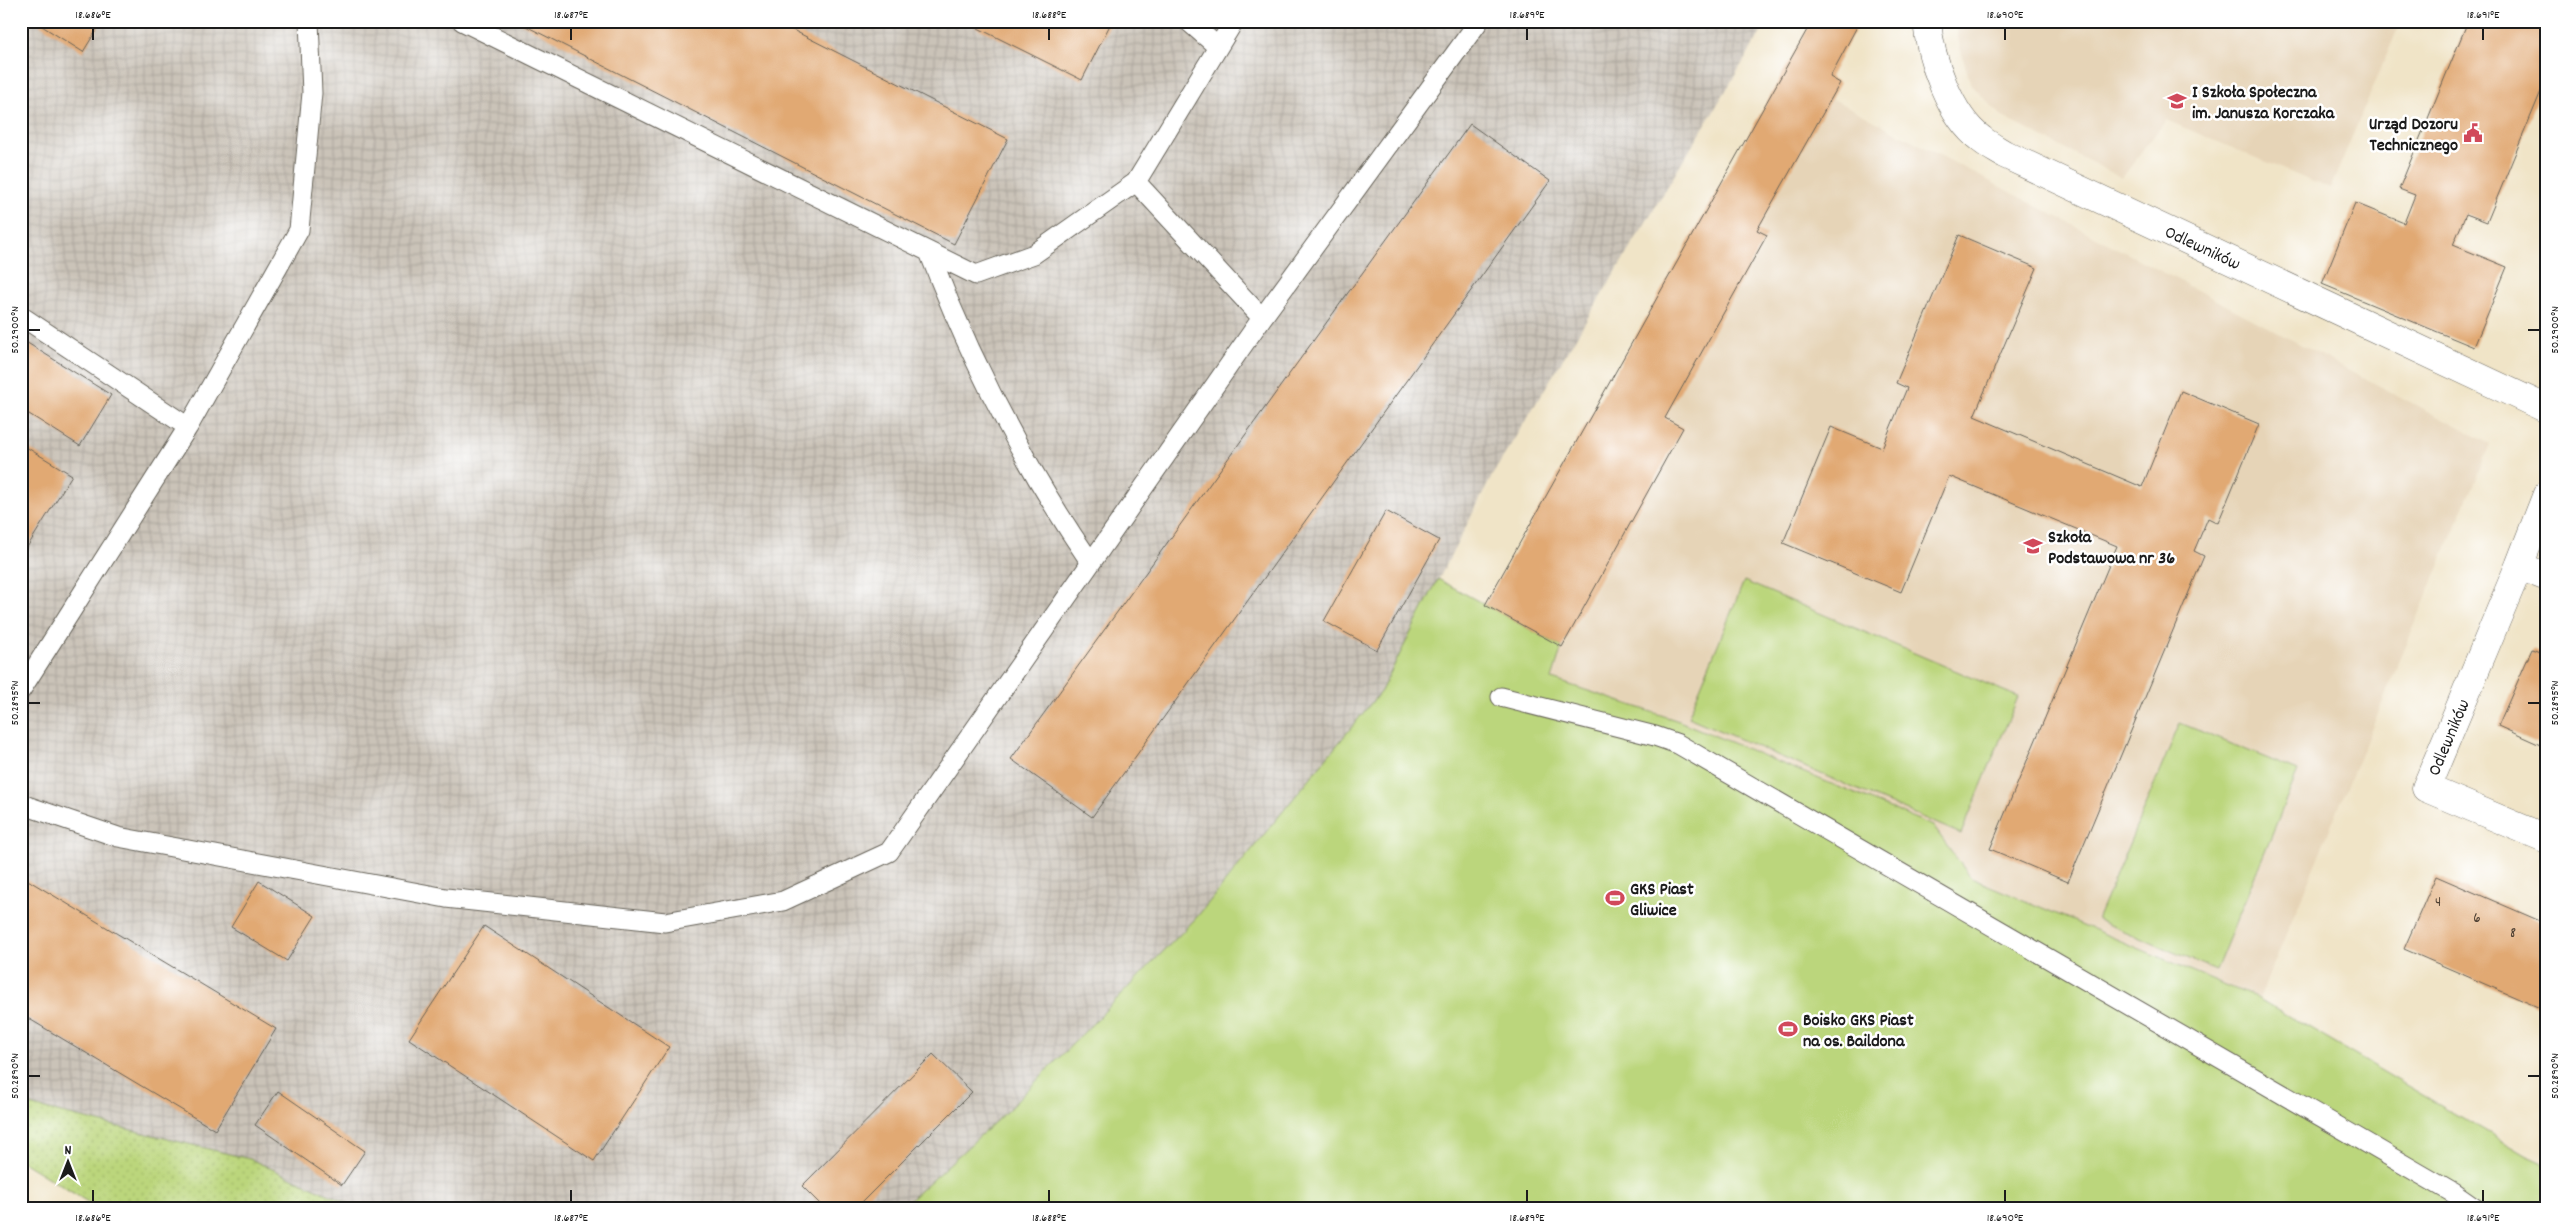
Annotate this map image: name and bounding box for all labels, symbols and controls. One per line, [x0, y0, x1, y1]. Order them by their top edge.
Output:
text: 18.686°E [75, 7, 111, 24]
text: 18.687°E [554, 7, 589, 24]
text: 18.688°E [1032, 7, 1067, 24]
text: 18.689°E [1510, 7, 1545, 24]
text: 18.690°E [1987, 7, 2024, 24]
text: 18.691°E [2467, 7, 2500, 24]
place label: I Szkoła Społeczna im. Janusza Korczaka [2192, 81, 2335, 127]
school or university icon: I Szkoła Społeczna im. Janusza Korczaka [2166, 90, 2188, 112]
place label: Urząd Dozoru Technicznego [2369, 113, 2458, 159]
public building icon: Urząd Dozoru Technicznego [2462, 122, 2484, 144]
street label: Odlewników [2160, 221, 2244, 278]
text: 50.2900°N [7, 306, 24, 354]
text: 50.2900°N [2547, 306, 2564, 354]
place label: Szkoła Podstawowa nr 36 [2048, 526, 2175, 572]
school or university icon: Szkoła Podstawowa nr 36 [2022, 535, 2044, 557]
text: 50.2895°N [7, 680, 24, 725]
text: 50.2895°N [2547, 680, 2564, 725]
street label: Odlewników [2423, 696, 2478, 780]
place label: GKS Piast Gliwice [1630, 878, 1694, 924]
sports icon: GKS Piast Gliwice [1604, 887, 1626, 909]
house number: 4 [2435, 892, 2441, 914]
house number: 6 [2473, 908, 2481, 930]
house number: 8 [2510, 923, 2516, 945]
place label: Boisko GKS Piast na os. Baildona [1803, 1009, 1914, 1055]
sports icon: Boisko GKS Piast na os. Baildona [1777, 1018, 1799, 1040]
text: 50.2890°N [7, 1053, 24, 1099]
text: 50.2890°N [2547, 1053, 2564, 1099]
north arrow [42, 1138, 92, 1188]
text: N [65, 1141, 72, 1161]
text: 18.686°E [75, 1210, 111, 1227]
text: 18.687°E [554, 1210, 589, 1227]
text: 18.688°E [1032, 1210, 1067, 1227]
text: 18.689°E [1510, 1210, 1545, 1227]
text: 18.690°E [1987, 1210, 2024, 1227]
text: 18.691°E [2467, 1210, 2500, 1227]

